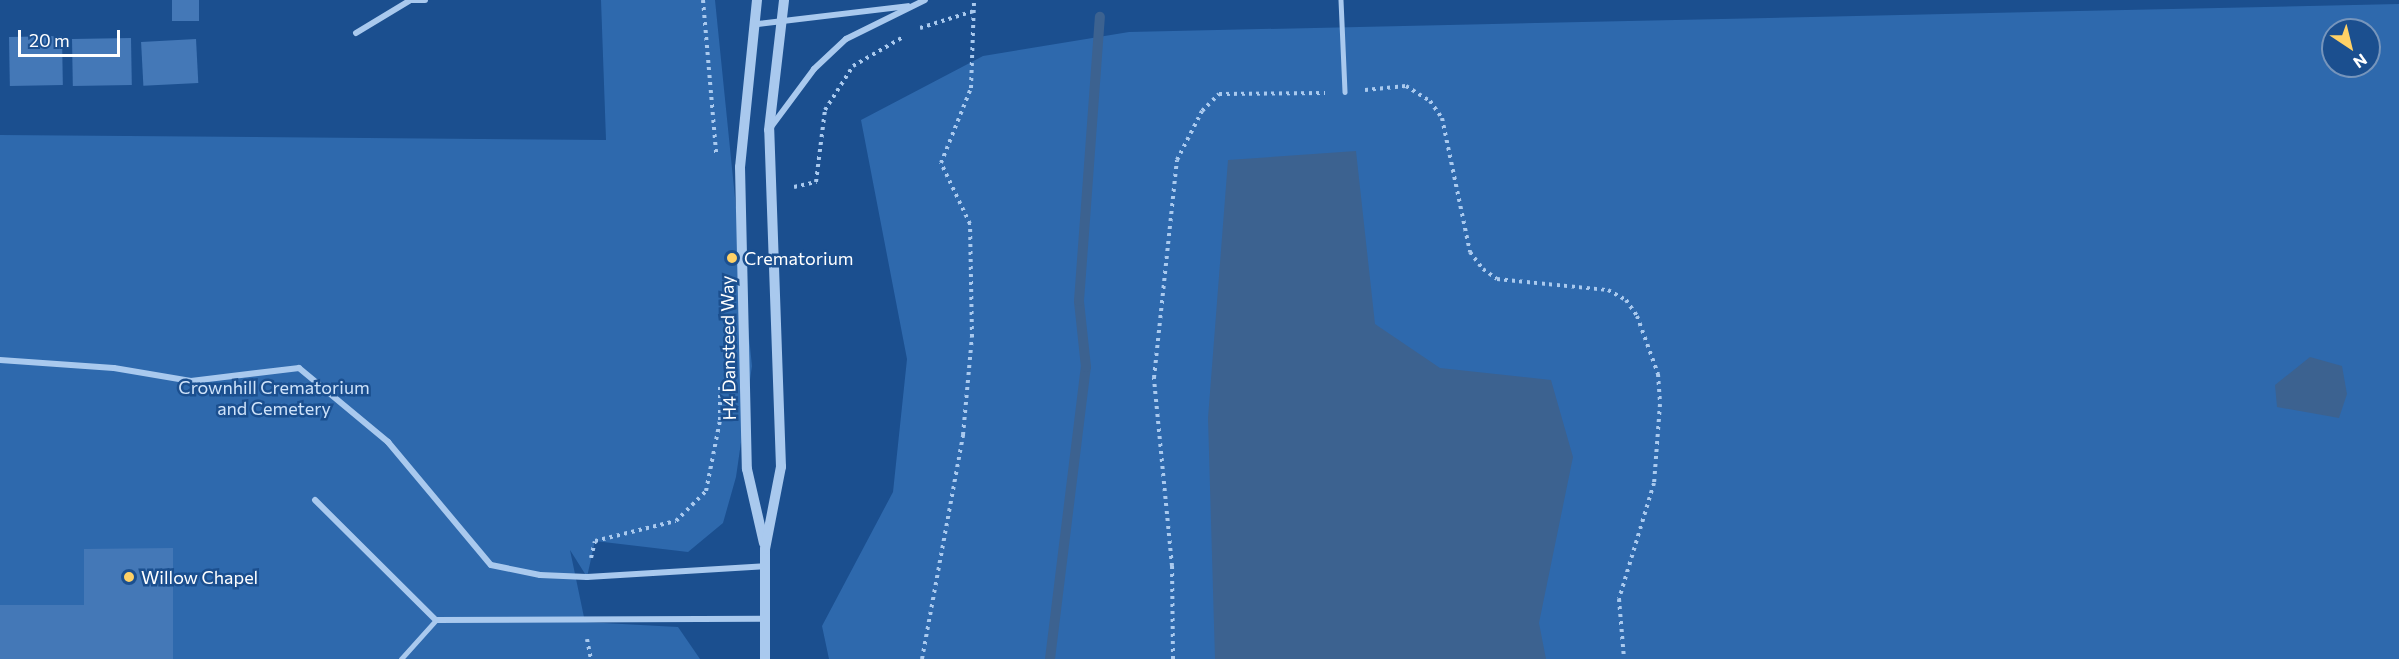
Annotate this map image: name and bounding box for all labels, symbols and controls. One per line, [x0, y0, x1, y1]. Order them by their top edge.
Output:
scale bar [21, 18, 123, 56]
north arrow [2321, 18, 2381, 78]
text: 20 m [29, 29, 70, 51]
text: N [2350, 50, 2371, 73]
place label: Crematorium [744, 247, 853, 269]
marker: Crematorium [725, 251, 739, 265]
street label: H4 Dansteed Way [716, 275, 740, 421]
park label: Crownhill Crematorium and Cemetery [178, 377, 370, 420]
place label: Willow Chapel [141, 566, 258, 588]
marker: Willow Chapel [122, 570, 136, 584]

